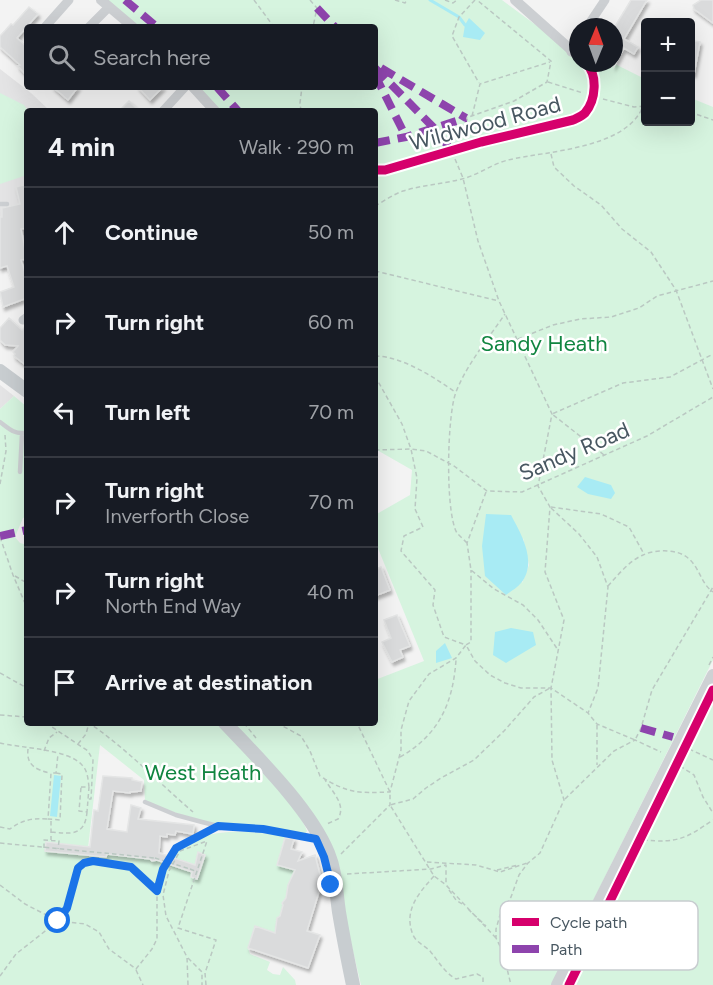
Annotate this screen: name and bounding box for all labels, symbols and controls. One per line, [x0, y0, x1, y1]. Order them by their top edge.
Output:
north arrow [569, 18, 623, 72]
map controls [641, 18, 695, 126]
button: + [641, 18, 695, 72]
search box [24, 24, 378, 90]
icon: search [45, 41, 78, 74]
text: Search here [93, 44, 211, 71]
button: − [641, 72, 695, 126]
street label: Wildwood Road [407, 90, 564, 157]
text: 4 min [48, 131, 115, 163]
text: Walk · 290 m [239, 135, 354, 159]
icon: ahead [48, 216, 81, 249]
text: Continue [105, 219, 198, 246]
text: 50 m [308, 220, 354, 244]
icon: right [48, 306, 81, 339]
text: Turn right [105, 309, 204, 336]
text: 60 m [308, 310, 354, 334]
park label: Sandy Heath [480, 330, 608, 357]
icon: left [48, 396, 81, 429]
text: Turn left [105, 399, 191, 426]
text: 70 m [308, 400, 354, 424]
street label: Sandy Road [515, 416, 634, 487]
text: Turn right [105, 477, 204, 504]
icon: right [48, 486, 81, 519]
text: 70 m [308, 490, 354, 514]
text: Inverforth Close [105, 504, 249, 528]
text: Turn right [105, 567, 204, 594]
icon: right [48, 576, 81, 609]
text: 40 m [307, 580, 354, 604]
text: North End Way [105, 594, 241, 618]
icon: arrive [48, 666, 81, 699]
text: Arrive at destination [105, 669, 313, 696]
park label: West Heath [145, 759, 261, 786]
route end [317, 871, 343, 897]
legend [500, 901, 698, 970]
route start [44, 907, 70, 933]
text: Cycle path [550, 913, 627, 932]
text: Path [550, 940, 582, 959]

